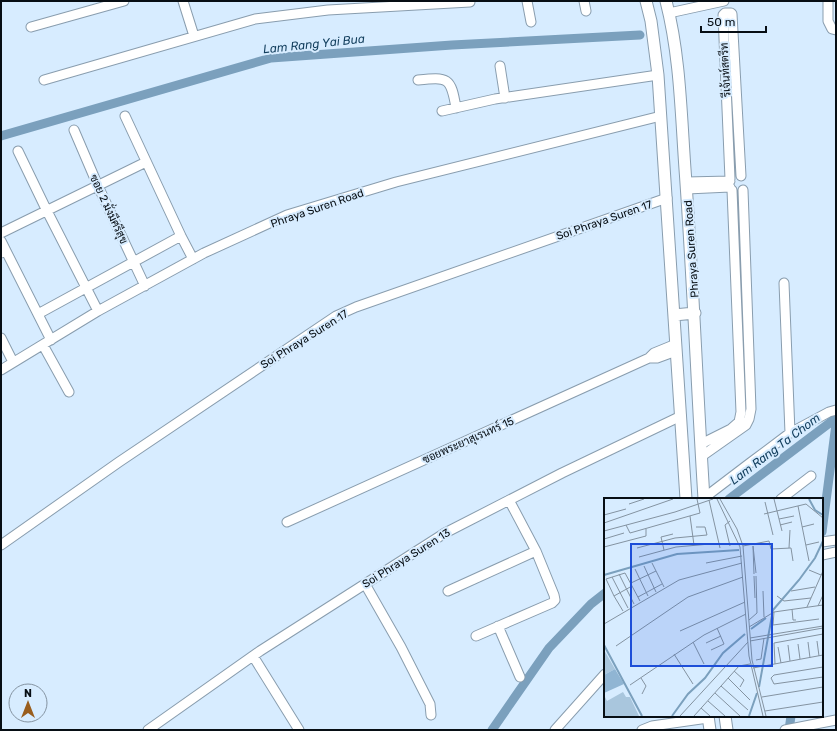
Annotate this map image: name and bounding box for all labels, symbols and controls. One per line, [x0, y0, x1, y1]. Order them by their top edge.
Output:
scale bar [701, 8, 766, 34]
text: 50 m [707, 15, 735, 29]
water label: Lam Rang Yai Bua [262, 32, 366, 56]
street label: รีเจ้นท์สตรีท [716, 42, 733, 98]
street label: ซอย 2 มั่งมีศรีสุข [85, 171, 134, 247]
street label: Phraya Suren Road [269, 186, 365, 231]
street label: Soi Phraya Suren 17 [555, 198, 654, 243]
street label: Phraya Suren Road [682, 200, 701, 298]
street label: Soi Phraya Suren 17 [258, 307, 351, 372]
water label: Lam Rang Ta Chom [727, 410, 823, 487]
street label: ซอยพระยาสุเรนทร์ 15 [420, 412, 517, 468]
inset map [604, 498, 823, 717]
street label: Soi Phraya Suren 13 [360, 526, 453, 591]
north arrow [8, 683, 48, 723]
text: N [24, 687, 32, 700]

